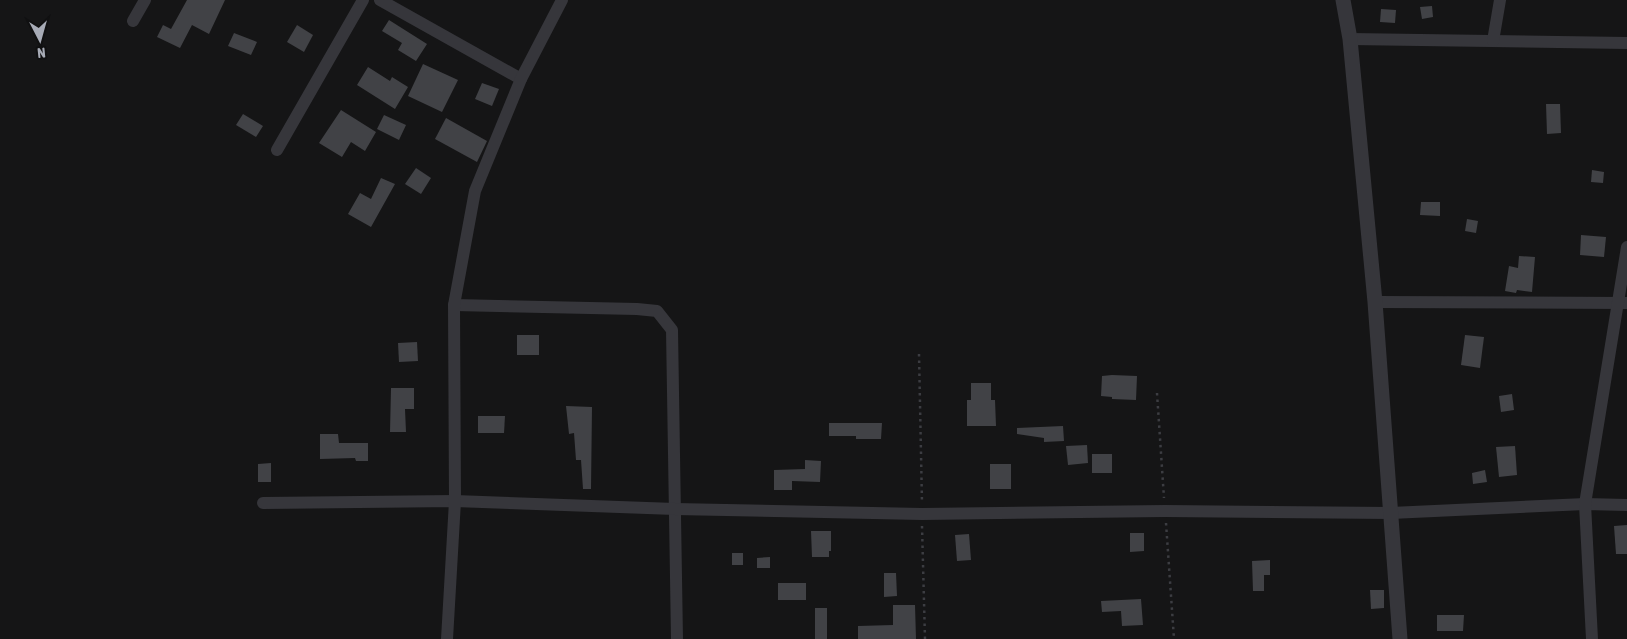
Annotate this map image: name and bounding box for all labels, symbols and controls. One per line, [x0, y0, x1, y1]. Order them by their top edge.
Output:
north arrow [15, 15, 65, 65]
text: N [36, 45, 46, 61]

